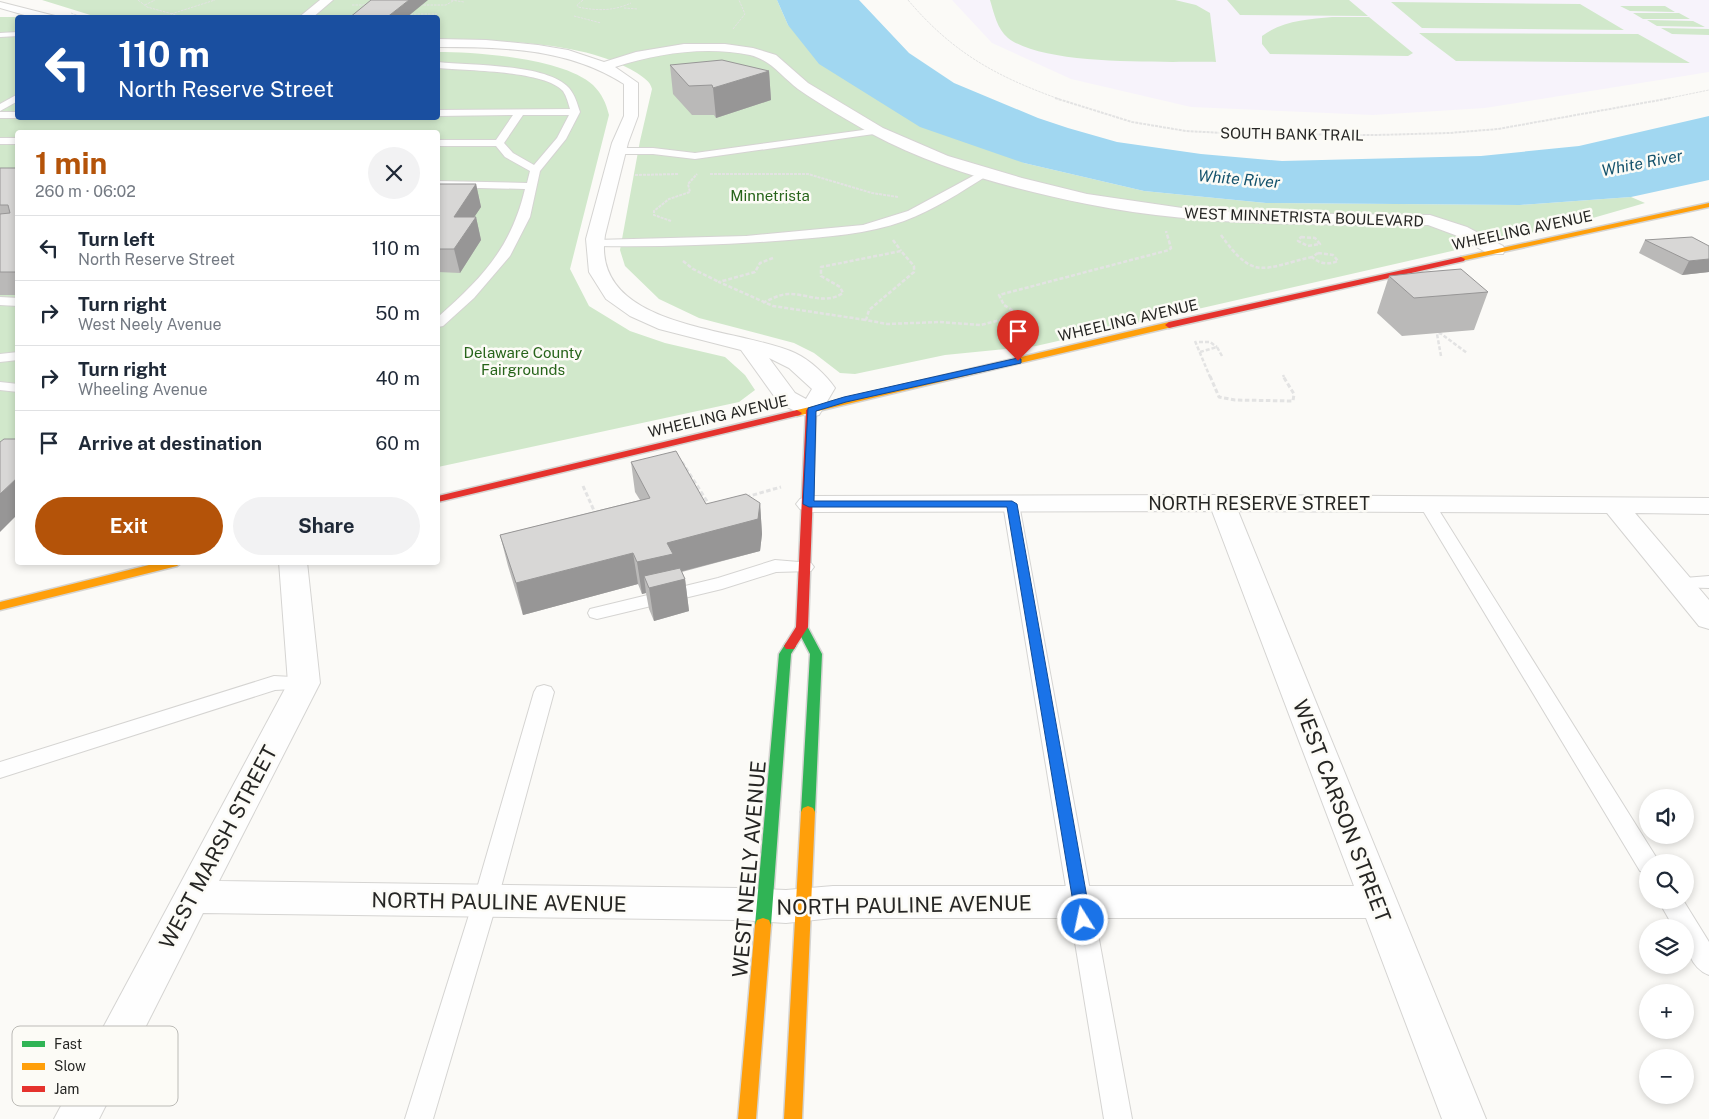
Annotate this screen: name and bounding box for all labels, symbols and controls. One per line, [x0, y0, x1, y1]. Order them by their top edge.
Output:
text: 110 m [118, 34, 210, 75]
icon: left [35, 35, 100, 100]
text: North Reserve Street [118, 76, 334, 102]
street label: SOUTH BANK TRAIL [1220, 124, 1364, 144]
text: 1 min [35, 145, 107, 181]
water label: White River [1600, 146, 1685, 180]
button: close [368, 147, 420, 199]
water label: White River [1197, 166, 1282, 192]
text: 260 m · 06:02 [35, 182, 136, 201]
park label: Minnetrista [730, 187, 810, 204]
street label: WEST MINNETRISTA BOULEVARD [1184, 204, 1424, 230]
street label: WHEELING AVENUE [1450, 207, 1594, 253]
text: Turn left [78, 228, 155, 250]
icon: left [35, 234, 63, 262]
text: 110 m [372, 237, 420, 259]
text: North Reserve Street [78, 250, 235, 269]
text: Turn right [78, 293, 167, 315]
street label: WHEELING AVENUE [1056, 296, 1200, 344]
icon: right [35, 299, 63, 327]
text: 50 m [375, 302, 420, 324]
pin [997, 310, 1039, 361]
text: West Neely Avenue [78, 315, 222, 334]
icon: arrive [1004, 317, 1032, 345]
park label: Delaware County Fairgrounds [464, 344, 582, 378]
text: Turn right [78, 358, 167, 380]
icon: right [35, 364, 63, 392]
text: 40 m [375, 367, 420, 389]
text: Wheeling Avenue [78, 380, 207, 399]
street label: WHEELING AVENUE [646, 392, 790, 440]
icon: arrive [35, 429, 63, 457]
text: Arrive at destination [78, 432, 262, 454]
text: 60 m [376, 432, 420, 454]
street label: NORTH RESERVE STREET [1148, 493, 1370, 514]
button: Exit [35, 497, 223, 555]
button: Share [233, 497, 420, 555]
street label: WEST CARSON STREET [1288, 696, 1396, 926]
street label: WEST MARSH STREET [154, 741, 282, 953]
street label: WEST NEELY AVENUE [727, 759, 771, 979]
map controls [1639, 789, 1694, 1104]
button: sound [1639, 789, 1694, 844]
button: search [1639, 854, 1694, 909]
street label: NORTH PAULINE AVENUE [371, 887, 627, 917]
street label: NORTH PAULINE AVENUE [776, 890, 1032, 920]
position arrow [1056, 893, 1108, 945]
button: layers [1639, 919, 1694, 974]
button: + [1639, 984, 1694, 1039]
legend [12, 1026, 178, 1106]
text: Fast [54, 1036, 82, 1052]
button: − [1639, 1049, 1694, 1104]
text: Slow [54, 1058, 86, 1074]
text: Jam [54, 1081, 79, 1097]

